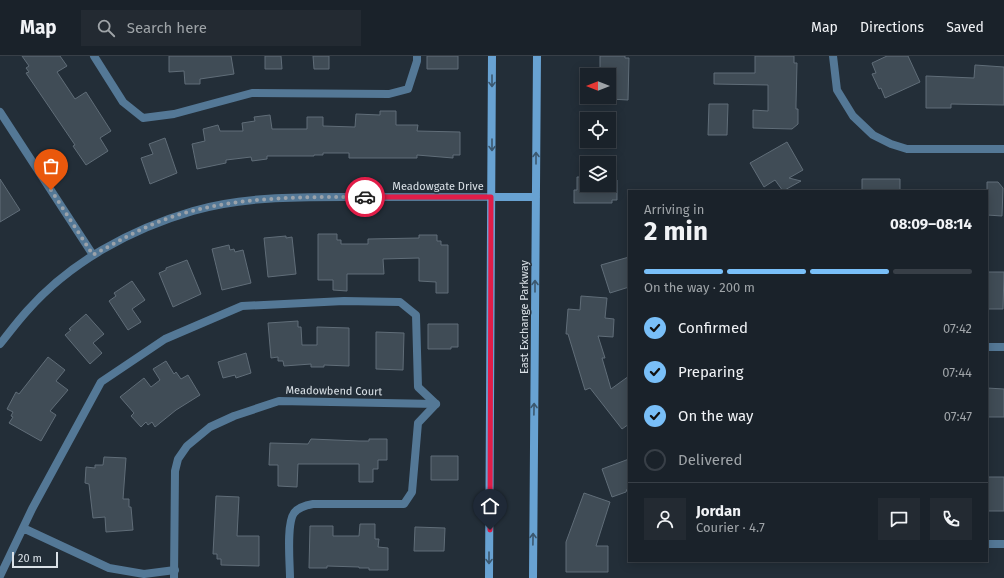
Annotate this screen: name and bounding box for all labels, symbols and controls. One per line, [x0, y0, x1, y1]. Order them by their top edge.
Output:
search box [81, 10, 361, 46]
text: Map [20, 16, 57, 39]
icon: search [95, 17, 117, 39]
text: Search here [127, 19, 207, 37]
text: Map [811, 19, 838, 36]
text: Directions [860, 19, 924, 36]
text: Saved [946, 19, 984, 36]
north arrow [580, 68, 616, 104]
map controls [580, 68, 616, 192]
one-way arrow [488, 74, 496, 87]
button: locate [580, 112, 616, 148]
one-way arrow [488, 138, 496, 151]
pin [34, 149, 68, 190]
one-way arrow [532, 152, 540, 165]
icon: bag [40, 155, 62, 177]
button: layers [580, 156, 616, 192]
courier [345, 177, 385, 217]
street label: Meadowgate Drive [392, 180, 484, 193]
icon: car [354, 186, 376, 208]
text: Arriving in [644, 202, 704, 217]
text: 08:09–08:14 [890, 215, 972, 233]
text: 2 min [644, 216, 708, 247]
street label: East Exchange Parkway [518, 259, 531, 374]
one-way arrow [531, 280, 539, 293]
text: On the way · 200 m [644, 280, 755, 295]
icon: check [644, 317, 666, 339]
text: Confirmed [678, 319, 748, 337]
text: 07:42 [943, 321, 972, 336]
icon: check [644, 361, 666, 383]
text: Preparing [678, 363, 743, 381]
text: 07:44 [942, 365, 972, 380]
street label: Meadowbend Court [286, 384, 383, 398]
one-way arrow [530, 403, 538, 416]
icon: check [644, 405, 666, 427]
text: On the way [678, 407, 753, 425]
text: 07:47 [944, 409, 972, 424]
text: Delivered [678, 451, 742, 469]
pin [473, 489, 507, 530]
icon: home [479, 495, 501, 517]
button: person [644, 498, 686, 540]
button: chat [878, 498, 920, 540]
button: phone [930, 498, 972, 540]
text: Jordan [696, 502, 741, 520]
text: Courier · 4.7 [696, 520, 765, 535]
one-way arrow [529, 533, 537, 546]
scale bar [12, 550, 58, 569]
one-way arrow [485, 551, 493, 564]
text: 20 m [18, 552, 42, 565]

